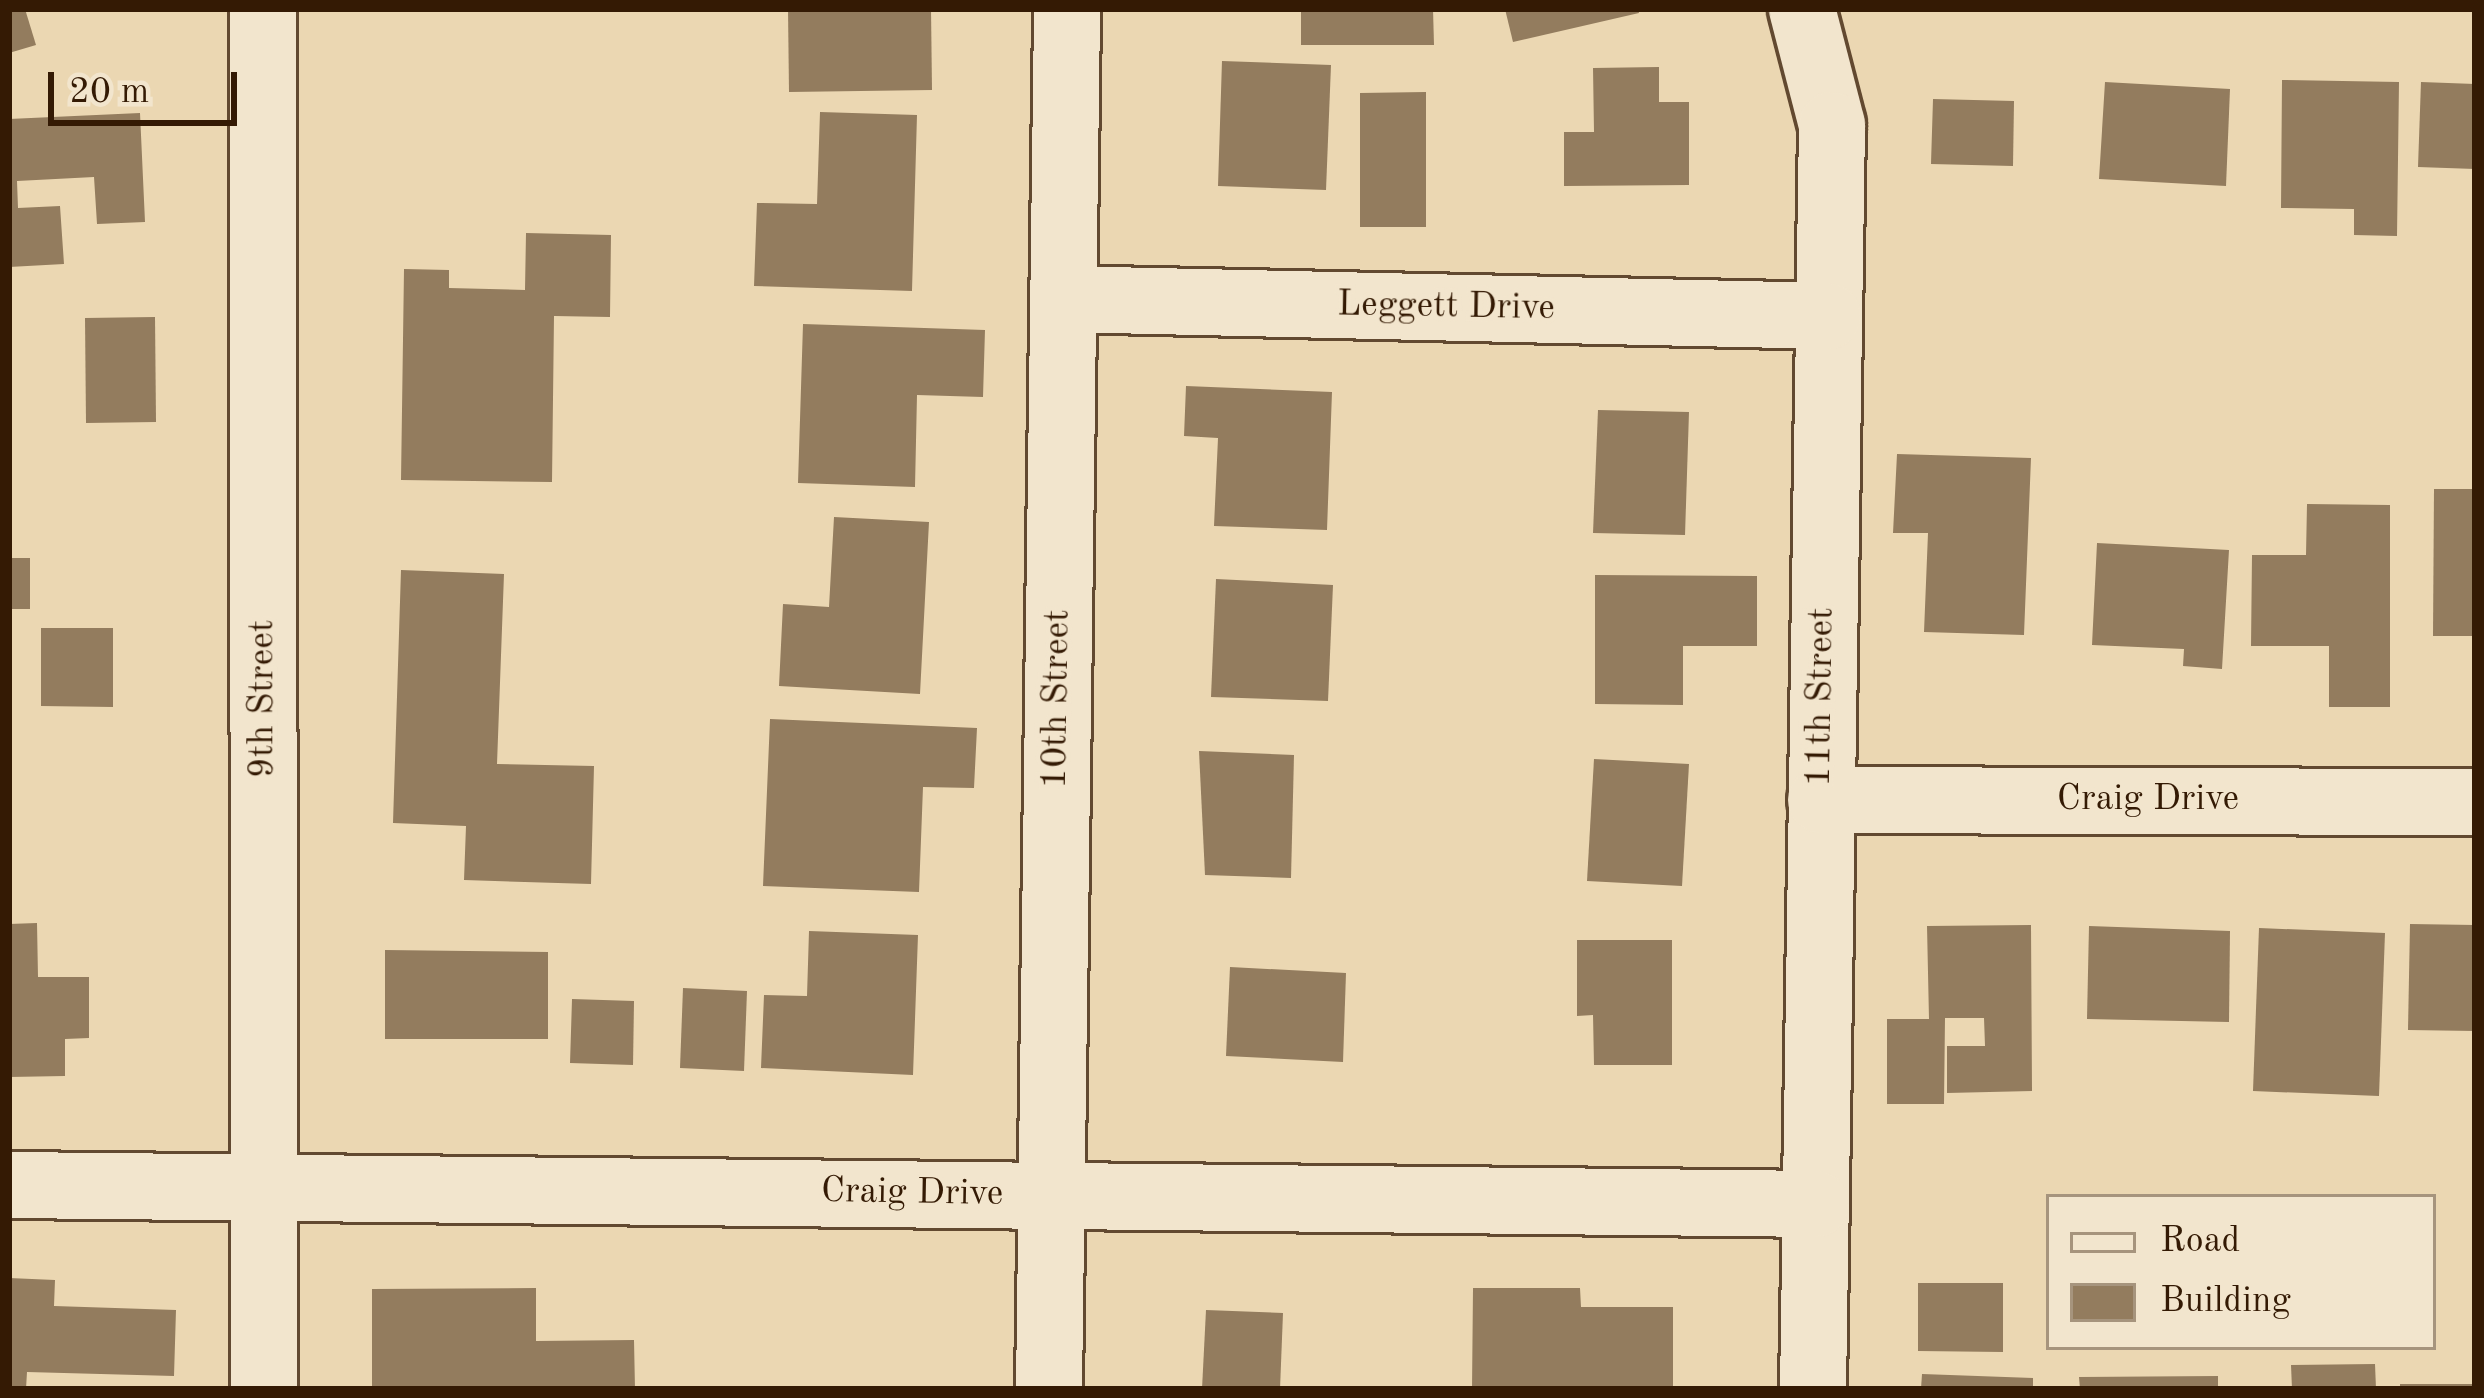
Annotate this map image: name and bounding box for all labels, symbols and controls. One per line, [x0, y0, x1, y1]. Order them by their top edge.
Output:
scale bar [54, 48, 243, 122]
text: 20 m [69, 75, 149, 111]
street label: Leggett Drive [1337, 285, 1555, 331]
street label: 11th Street [1799, 607, 1845, 787]
street label: 10th Street [1035, 609, 1081, 789]
street label: 9th Street [242, 620, 286, 778]
street label: Craig Drive [2057, 779, 2239, 823]
street label: Craig Drive [820, 1171, 1004, 1217]
legend [2046, 1194, 2436, 1350]
text: Road [2160, 1224, 2240, 1260]
text: Building [2160, 1284, 2291, 1320]

